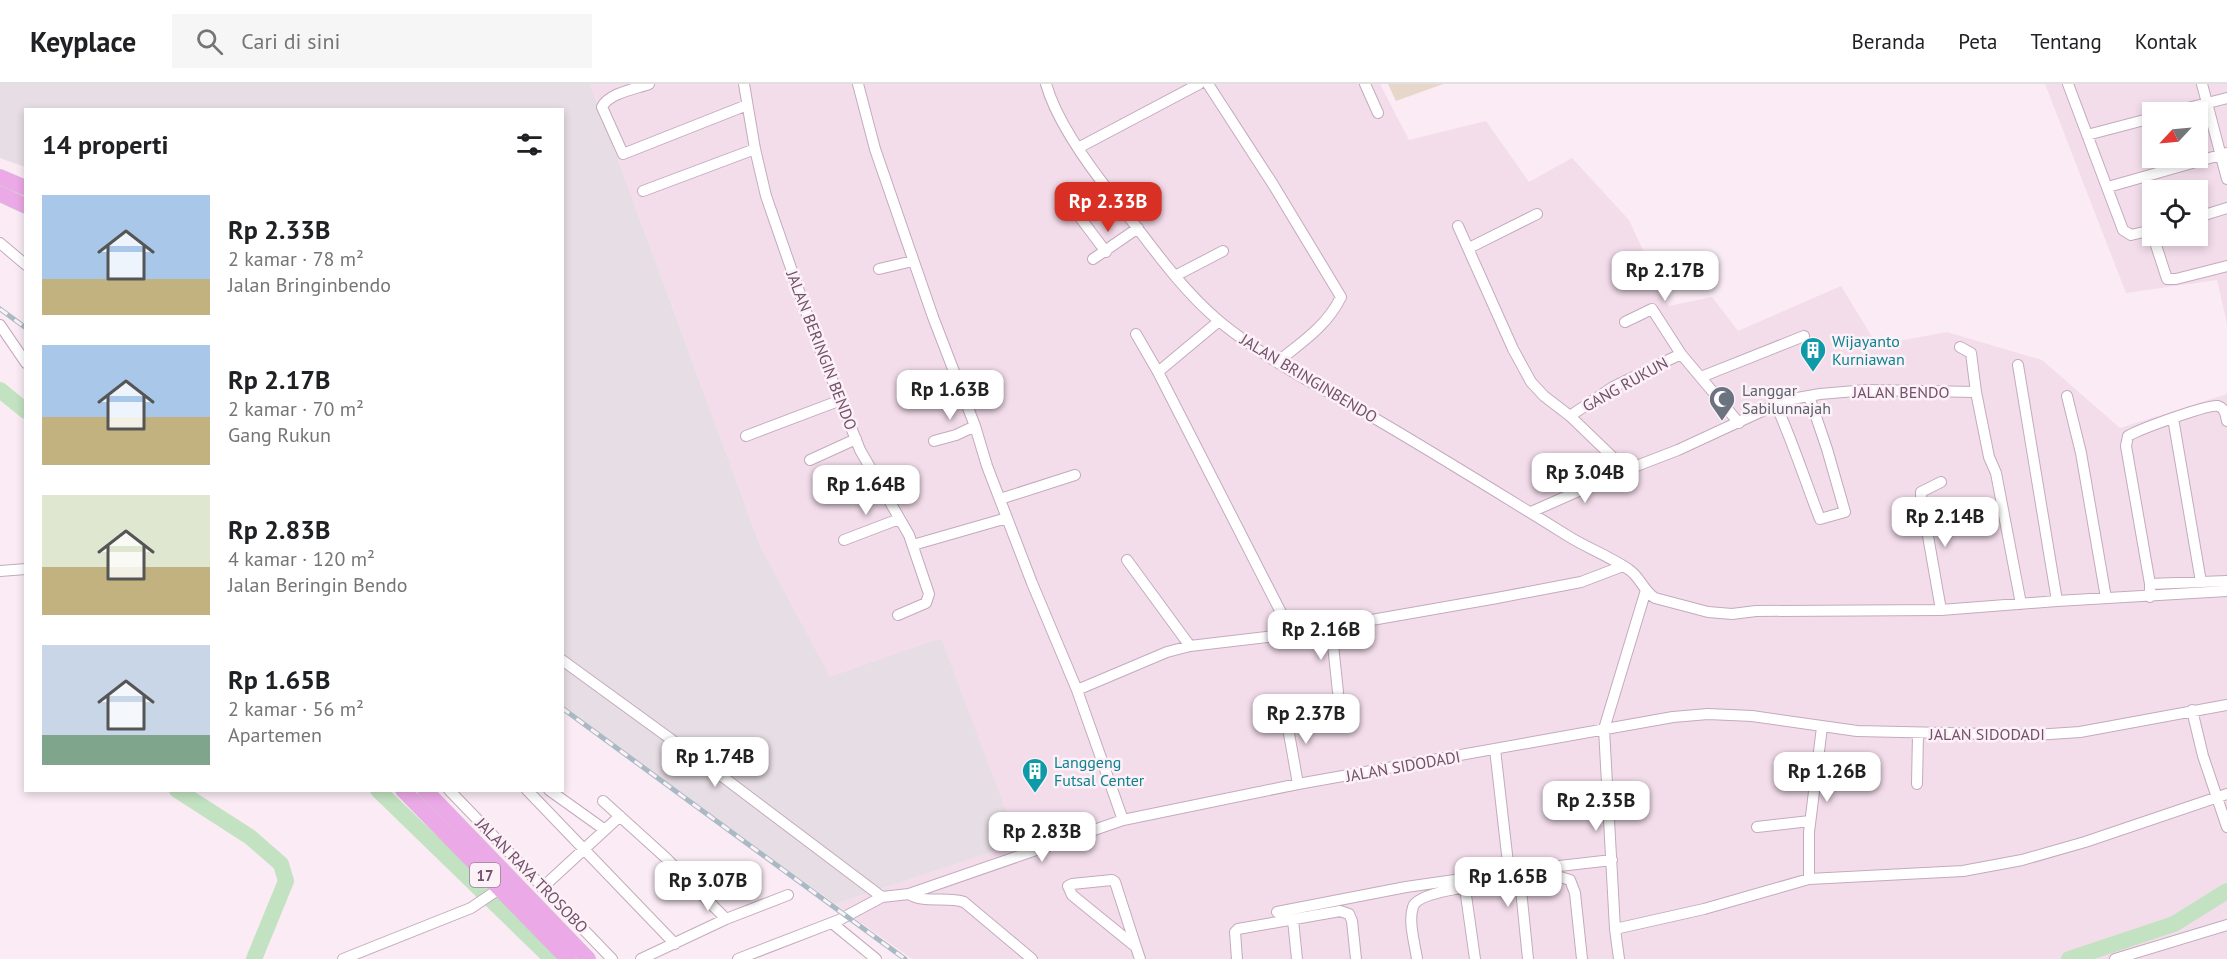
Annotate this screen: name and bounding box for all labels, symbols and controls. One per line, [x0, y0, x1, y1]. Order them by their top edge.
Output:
search box [172, 14, 592, 68]
text: Keyplace [30, 23, 136, 60]
icon: search [193, 25, 226, 58]
text: Cari di sini [241, 27, 340, 55]
text: Beranda [1852, 28, 1925, 55]
text: Peta [1958, 28, 1997, 55]
text: Tentang [2030, 28, 2102, 55]
text: Kontak [2135, 28, 2197, 55]
north arrow [2142, 102, 2208, 168]
map controls [2142, 102, 2208, 246]
text: 14 properti [42, 128, 168, 161]
icon: filters [513, 128, 546, 161]
button: locate [2142, 180, 2208, 246]
pin: Rp 2.33B [1046, 182, 1170, 233]
text: Rp 2.33B [1069, 188, 1147, 214]
text: Rp 2.33B [228, 213, 330, 246]
icon: home [90, 219, 162, 291]
text: 2 kamar · 78 m² [228, 246, 364, 272]
pin: Rp 2.17B [1603, 251, 1727, 302]
text: Rp 2.17B [1626, 257, 1704, 283]
street label: JALAN BERINGIN BENDO [782, 266, 862, 433]
text: Jalan Bringinbendo [228, 272, 391, 298]
street label: JALAN BRINGINBENDO [1236, 329, 1381, 427]
place label: Wijayanto Kurniawan [1832, 331, 1905, 369]
building icon: Wijayanto Kurniawan [1798, 335, 1828, 373]
street label: GANG RUKUN [1579, 352, 1671, 416]
text: Rp 2.17B [228, 363, 330, 396]
icon: home [90, 369, 162, 441]
pin: Rp 1.63B [888, 370, 1012, 421]
text: Rp 1.63B [911, 376, 989, 402]
place label: Langgar Sabilunnajah [1742, 380, 1831, 418]
street label: JALAN BENDO [1852, 382, 1949, 402]
mosque icon: Langgar Sabilunnajah [1707, 384, 1737, 422]
text: 2 kamar · 70 m² [228, 396, 364, 422]
text: Gang Rukun [228, 422, 331, 448]
pin: Rp 3.04B [1523, 453, 1647, 504]
text: Rp 3.04B [1546, 459, 1624, 485]
pin: Rp 1.64B [804, 465, 928, 516]
text: Rp 1.64B [827, 471, 905, 497]
pin: Rp 2.14B [1883, 497, 2007, 548]
text: Rp 2.14B [1906, 503, 1984, 529]
text: Rp 2.83B [228, 513, 330, 546]
icon: home [90, 519, 162, 591]
text: 4 kamar · 120 m² [228, 546, 375, 572]
text: Jalan Beringin Bendo [228, 572, 407, 598]
pin: Rp 2.16B [1259, 610, 1383, 661]
text: Rp 2.16B [1282, 616, 1360, 642]
text: Rp 1.65B [228, 663, 330, 696]
icon: home [90, 669, 162, 741]
pin: Rp 2.37B [1244, 694, 1368, 745]
text: 2 kamar · 56 m² [228, 696, 364, 722]
text: Rp 2.37B [1267, 700, 1345, 726]
text: Apartemen [228, 722, 322, 748]
street label: JALAN SIDODADI [1928, 724, 2045, 744]
pin: Rp 1.74B [653, 737, 777, 788]
text: Rp 1.74B [676, 743, 754, 769]
street label: JALAN SIDODADI [1343, 746, 1462, 786]
place label: Langgeng Futsal Center [1054, 752, 1145, 790]
pin: Rp 1.26B [1765, 752, 1889, 803]
building icon: Langgeng Futsal Center [1020, 756, 1050, 794]
text: Rp 1.26B [1788, 758, 1866, 784]
pin: Rp 2.35B [1534, 781, 1658, 832]
text: Rp 2.35B [1557, 787, 1635, 813]
street label: JALAN RAYA TROSOBO [471, 812, 592, 937]
pin: Rp 2.83B [980, 812, 1104, 863]
text: Rp 2.83B [1003, 818, 1081, 844]
pin: Rp 1.65B [1446, 857, 1570, 908]
pin: Rp 3.07B [646, 861, 770, 912]
road number: 17 [470, 863, 500, 887]
text: Rp 1.65B [1469, 863, 1547, 889]
text: Rp 3.07B [669, 867, 747, 893]

